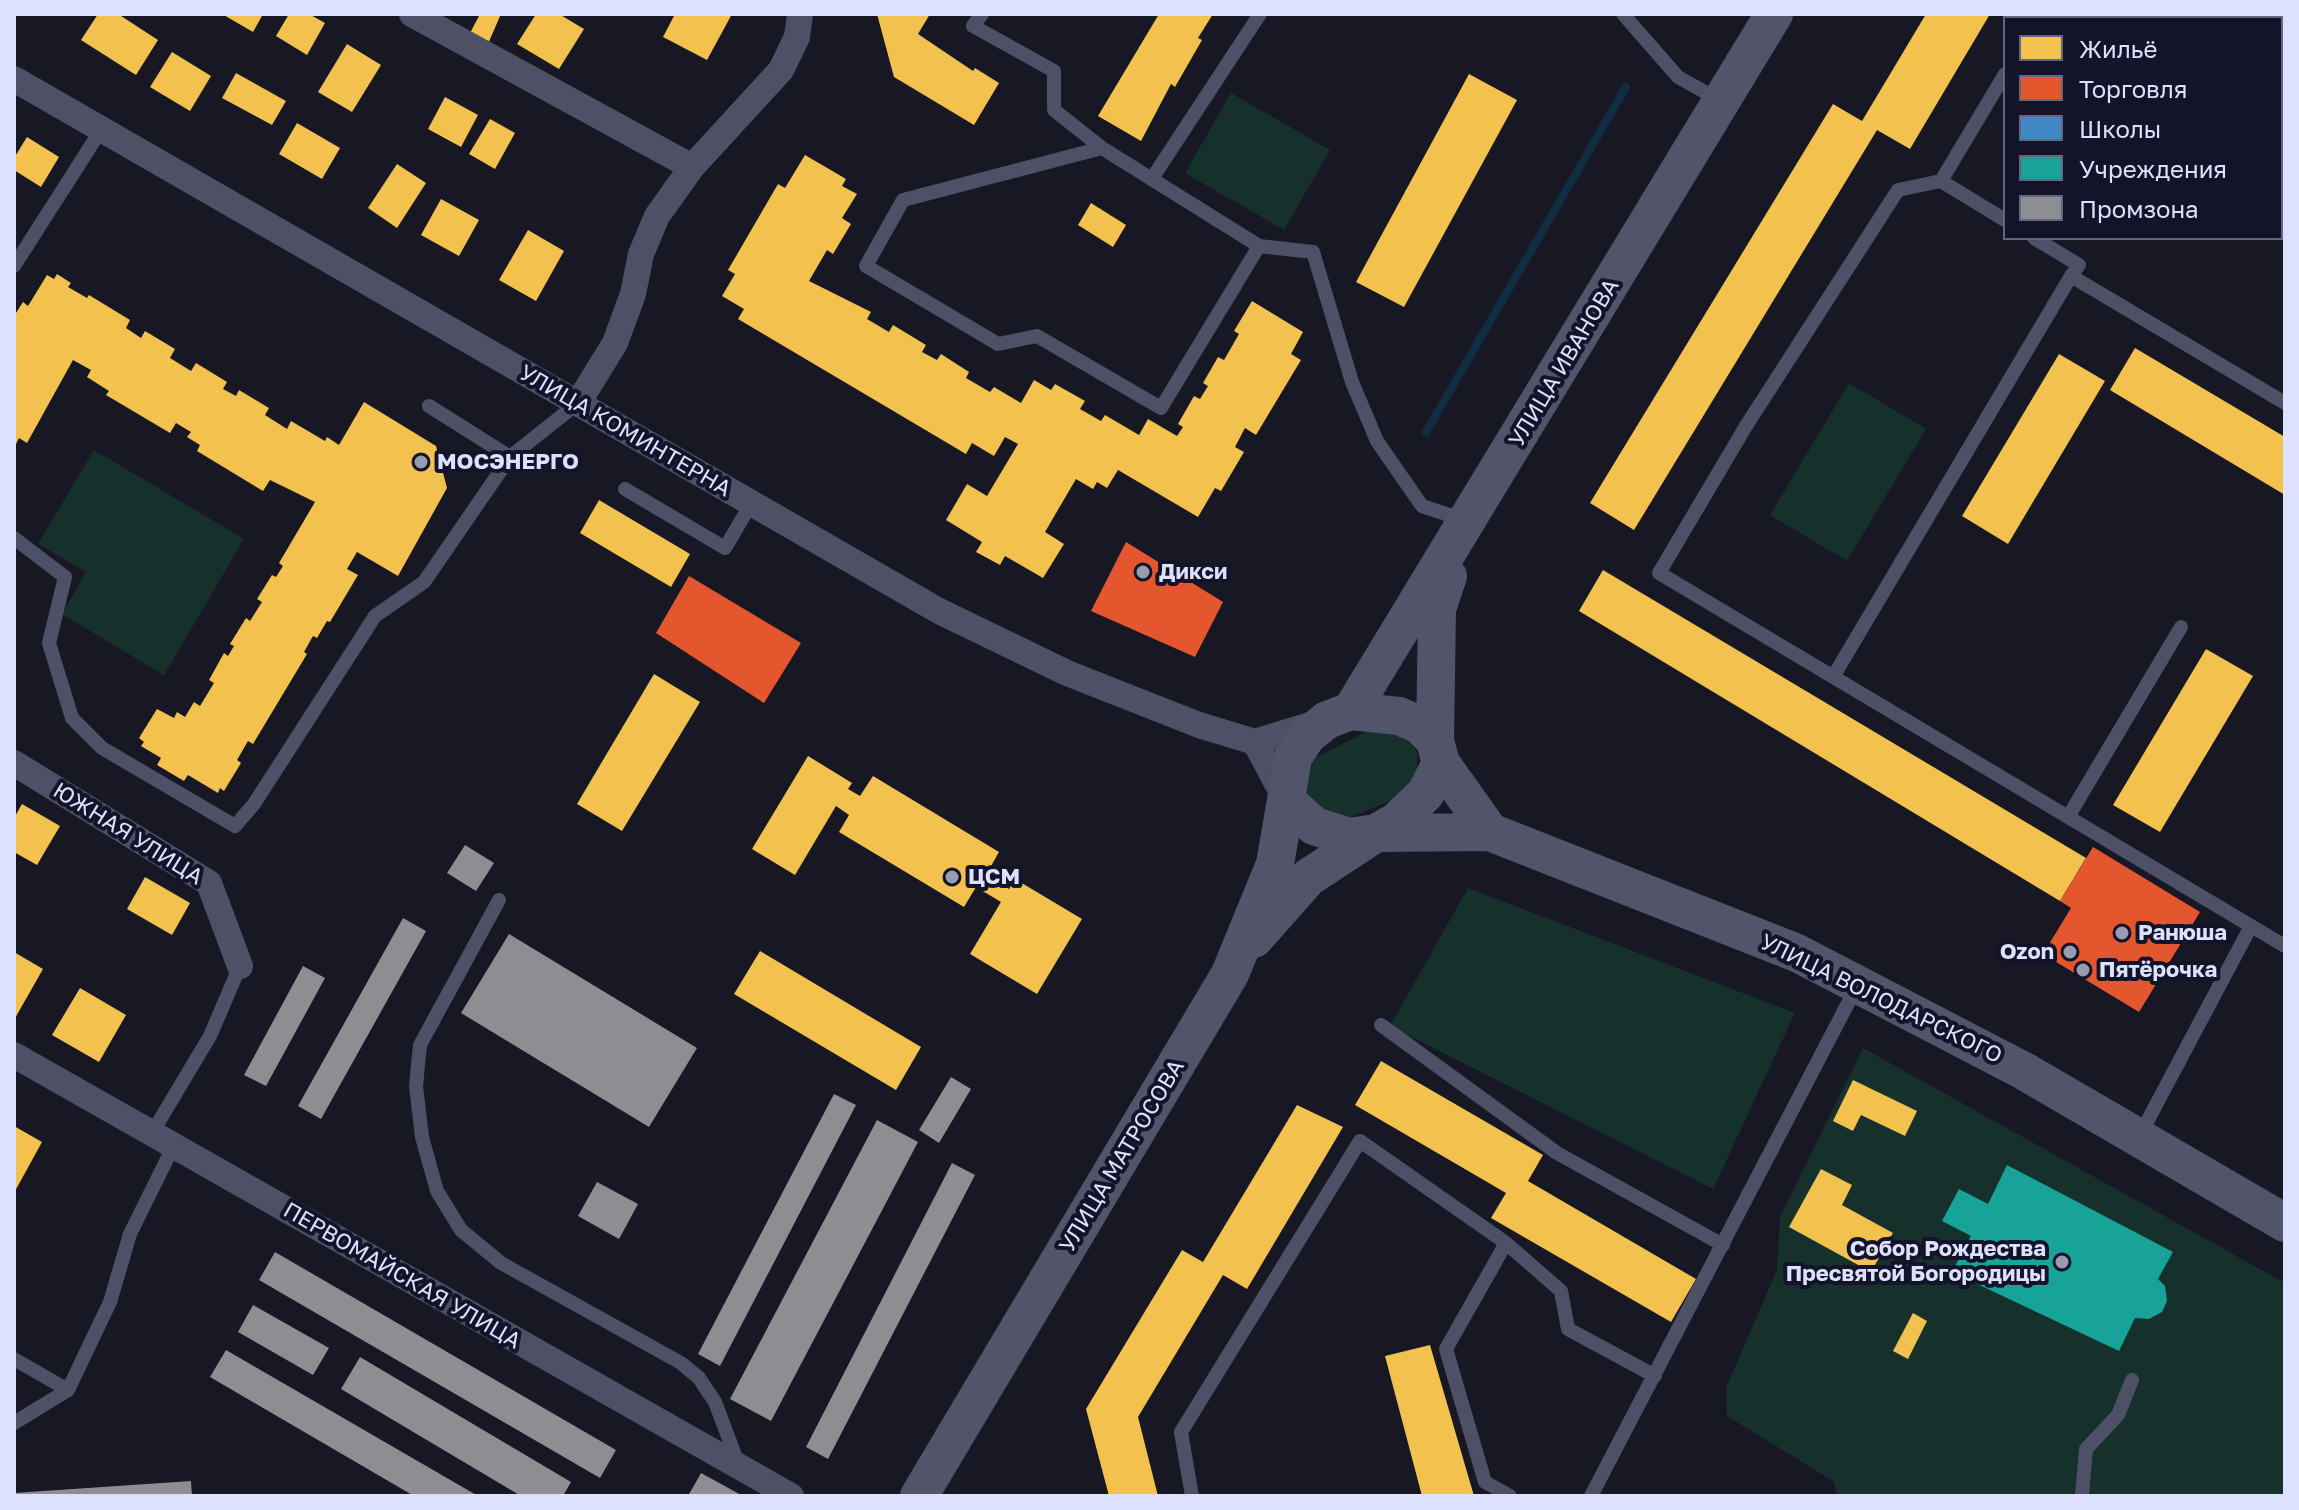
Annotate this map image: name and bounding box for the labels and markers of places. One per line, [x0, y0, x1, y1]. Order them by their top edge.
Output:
place label: МОСЭНЕРГО [437, 449, 579, 475]
marker: МОСЭНЕРГО [412, 453, 430, 471]
place label: Дикси [1159, 559, 1227, 585]
marker: Дикси [1134, 563, 1152, 581]
place label: ЦСМ [968, 864, 1020, 890]
marker: ЦСМ [943, 868, 961, 886]
place label: Ранюша [2138, 920, 2227, 946]
marker: Ранюша [2113, 924, 2131, 942]
place label: Ozon [2000, 939, 2054, 965]
marker: Ozon [2061, 943, 2079, 961]
place label: Пятёрочка [2099, 957, 2217, 983]
marker: Пятёрочка [2074, 961, 2092, 979]
place label: Собор Рождества Пресвятой Богородицы [1786, 1236, 2046, 1288]
marker: Собор Рождества Пресвятой Богородицы [2053, 1253, 2071, 1271]

